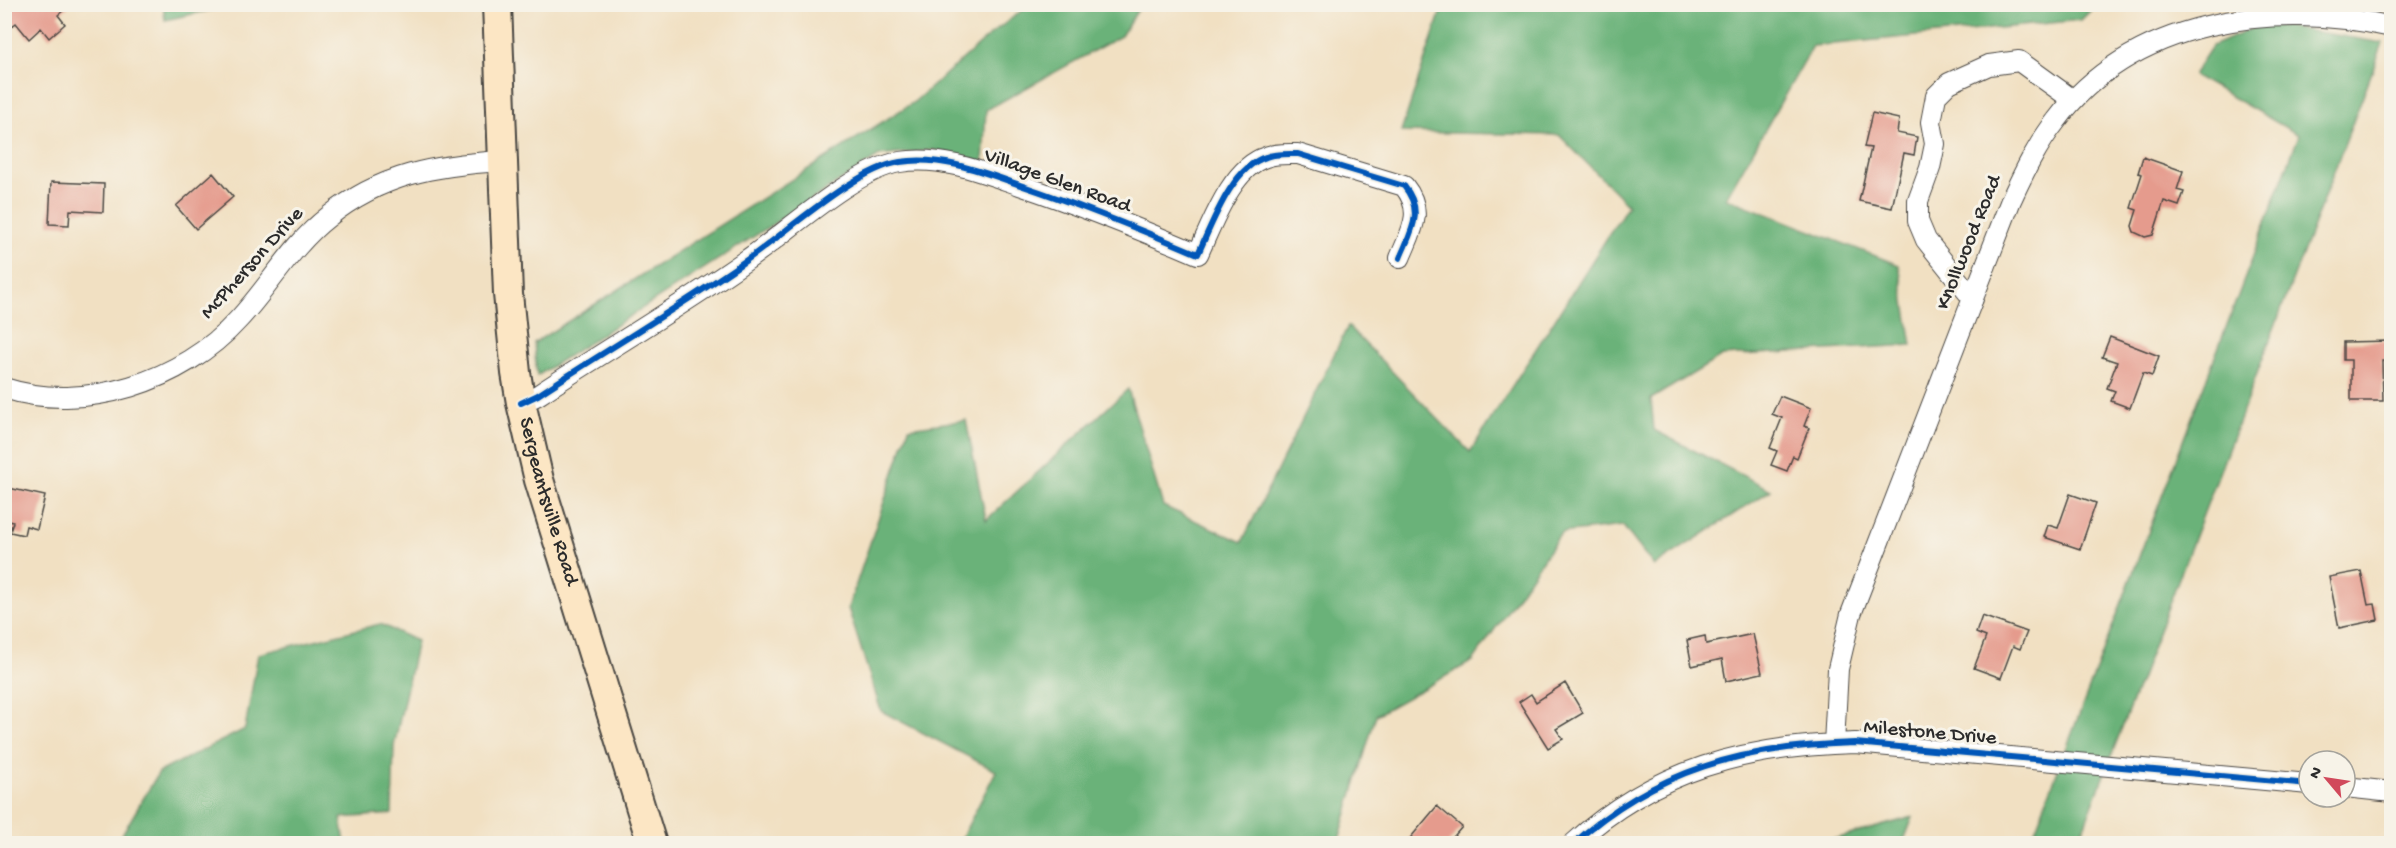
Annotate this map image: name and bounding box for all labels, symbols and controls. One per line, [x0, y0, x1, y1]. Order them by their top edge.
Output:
street label: Village Glen Road [979, 144, 1135, 221]
street label: Knollwood Road [1932, 171, 2009, 314]
street label: McPherson Drive [196, 202, 311, 325]
street label: Sergeantsville Road [512, 415, 584, 590]
street label: Milestone Drive [1862, 716, 1999, 752]
north arrow [2297, 749, 2357, 809]
text: N [2306, 764, 2328, 783]

